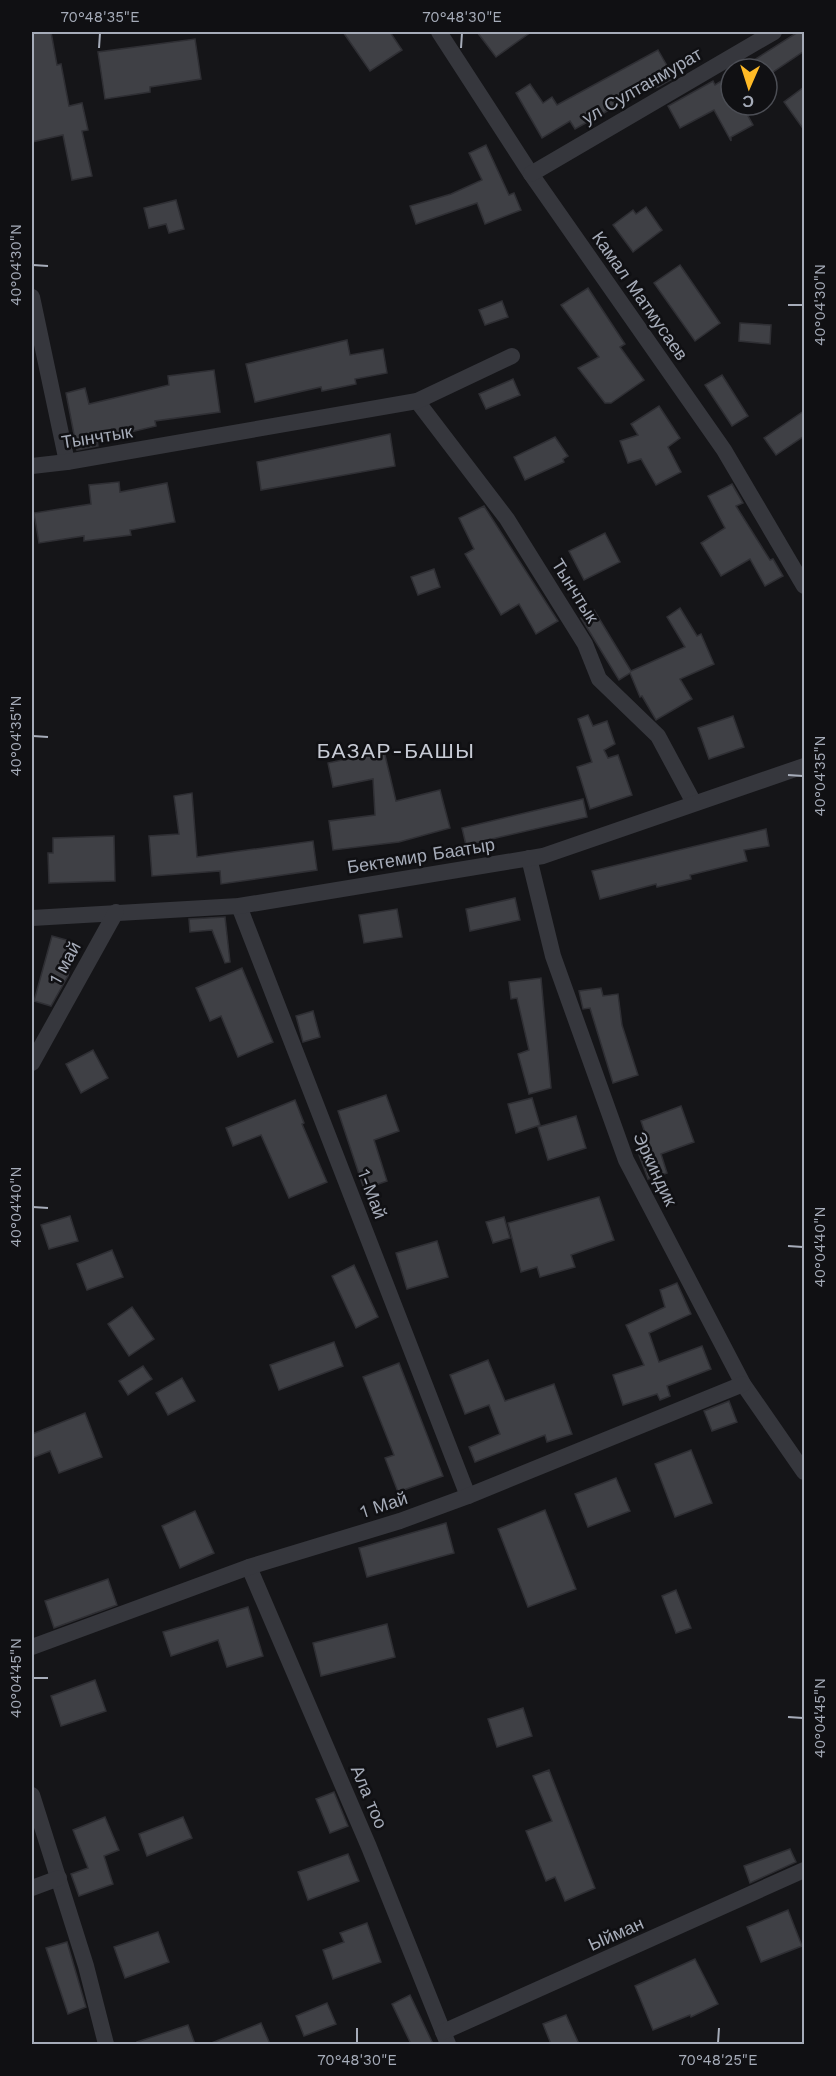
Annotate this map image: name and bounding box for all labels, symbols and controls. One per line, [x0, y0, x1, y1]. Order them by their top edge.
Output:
text: 70°48'35"E [61, 8, 139, 26]
text: 70°48'30"E [422, 8, 502, 26]
street label: ул Султанмурат [578, 43, 705, 128]
north arrow [719, 57, 779, 117]
text: С [742, 92, 755, 111]
text: 40°04'30"N [7, 224, 25, 306]
street label: Камал Матмусаев [588, 227, 693, 364]
text: 40°04'30"N [811, 264, 829, 346]
street label: Тынчтык [60, 421, 134, 452]
street label: Тынчтык [548, 555, 603, 627]
text: 40°04'35"N [7, 695, 25, 777]
text: 40°04'35"N [811, 735, 829, 817]
district label: БАЗАР-БАШЫ [317, 738, 475, 763]
street label: Бектемир Баатыр [346, 833, 496, 878]
street label: 1 май [44, 938, 85, 988]
street label: Эркиндик [629, 1128, 682, 1209]
street label: 1-Май [353, 1166, 391, 1222]
text: 40°04'40"N [7, 1167, 25, 1247]
text: 40°04'40"N [811, 1207, 829, 1287]
street label: 1 Май [358, 1487, 410, 1522]
text: 40°04'45"N [7, 1638, 25, 1718]
text: 40°04'45"N [811, 1678, 829, 1758]
street label: Ала тоо [347, 1762, 392, 1832]
street label: Ыйман [585, 1912, 647, 1955]
text: 70°48'30"E [317, 2051, 397, 2069]
text: 70°48'25"E [679, 2051, 757, 2069]

